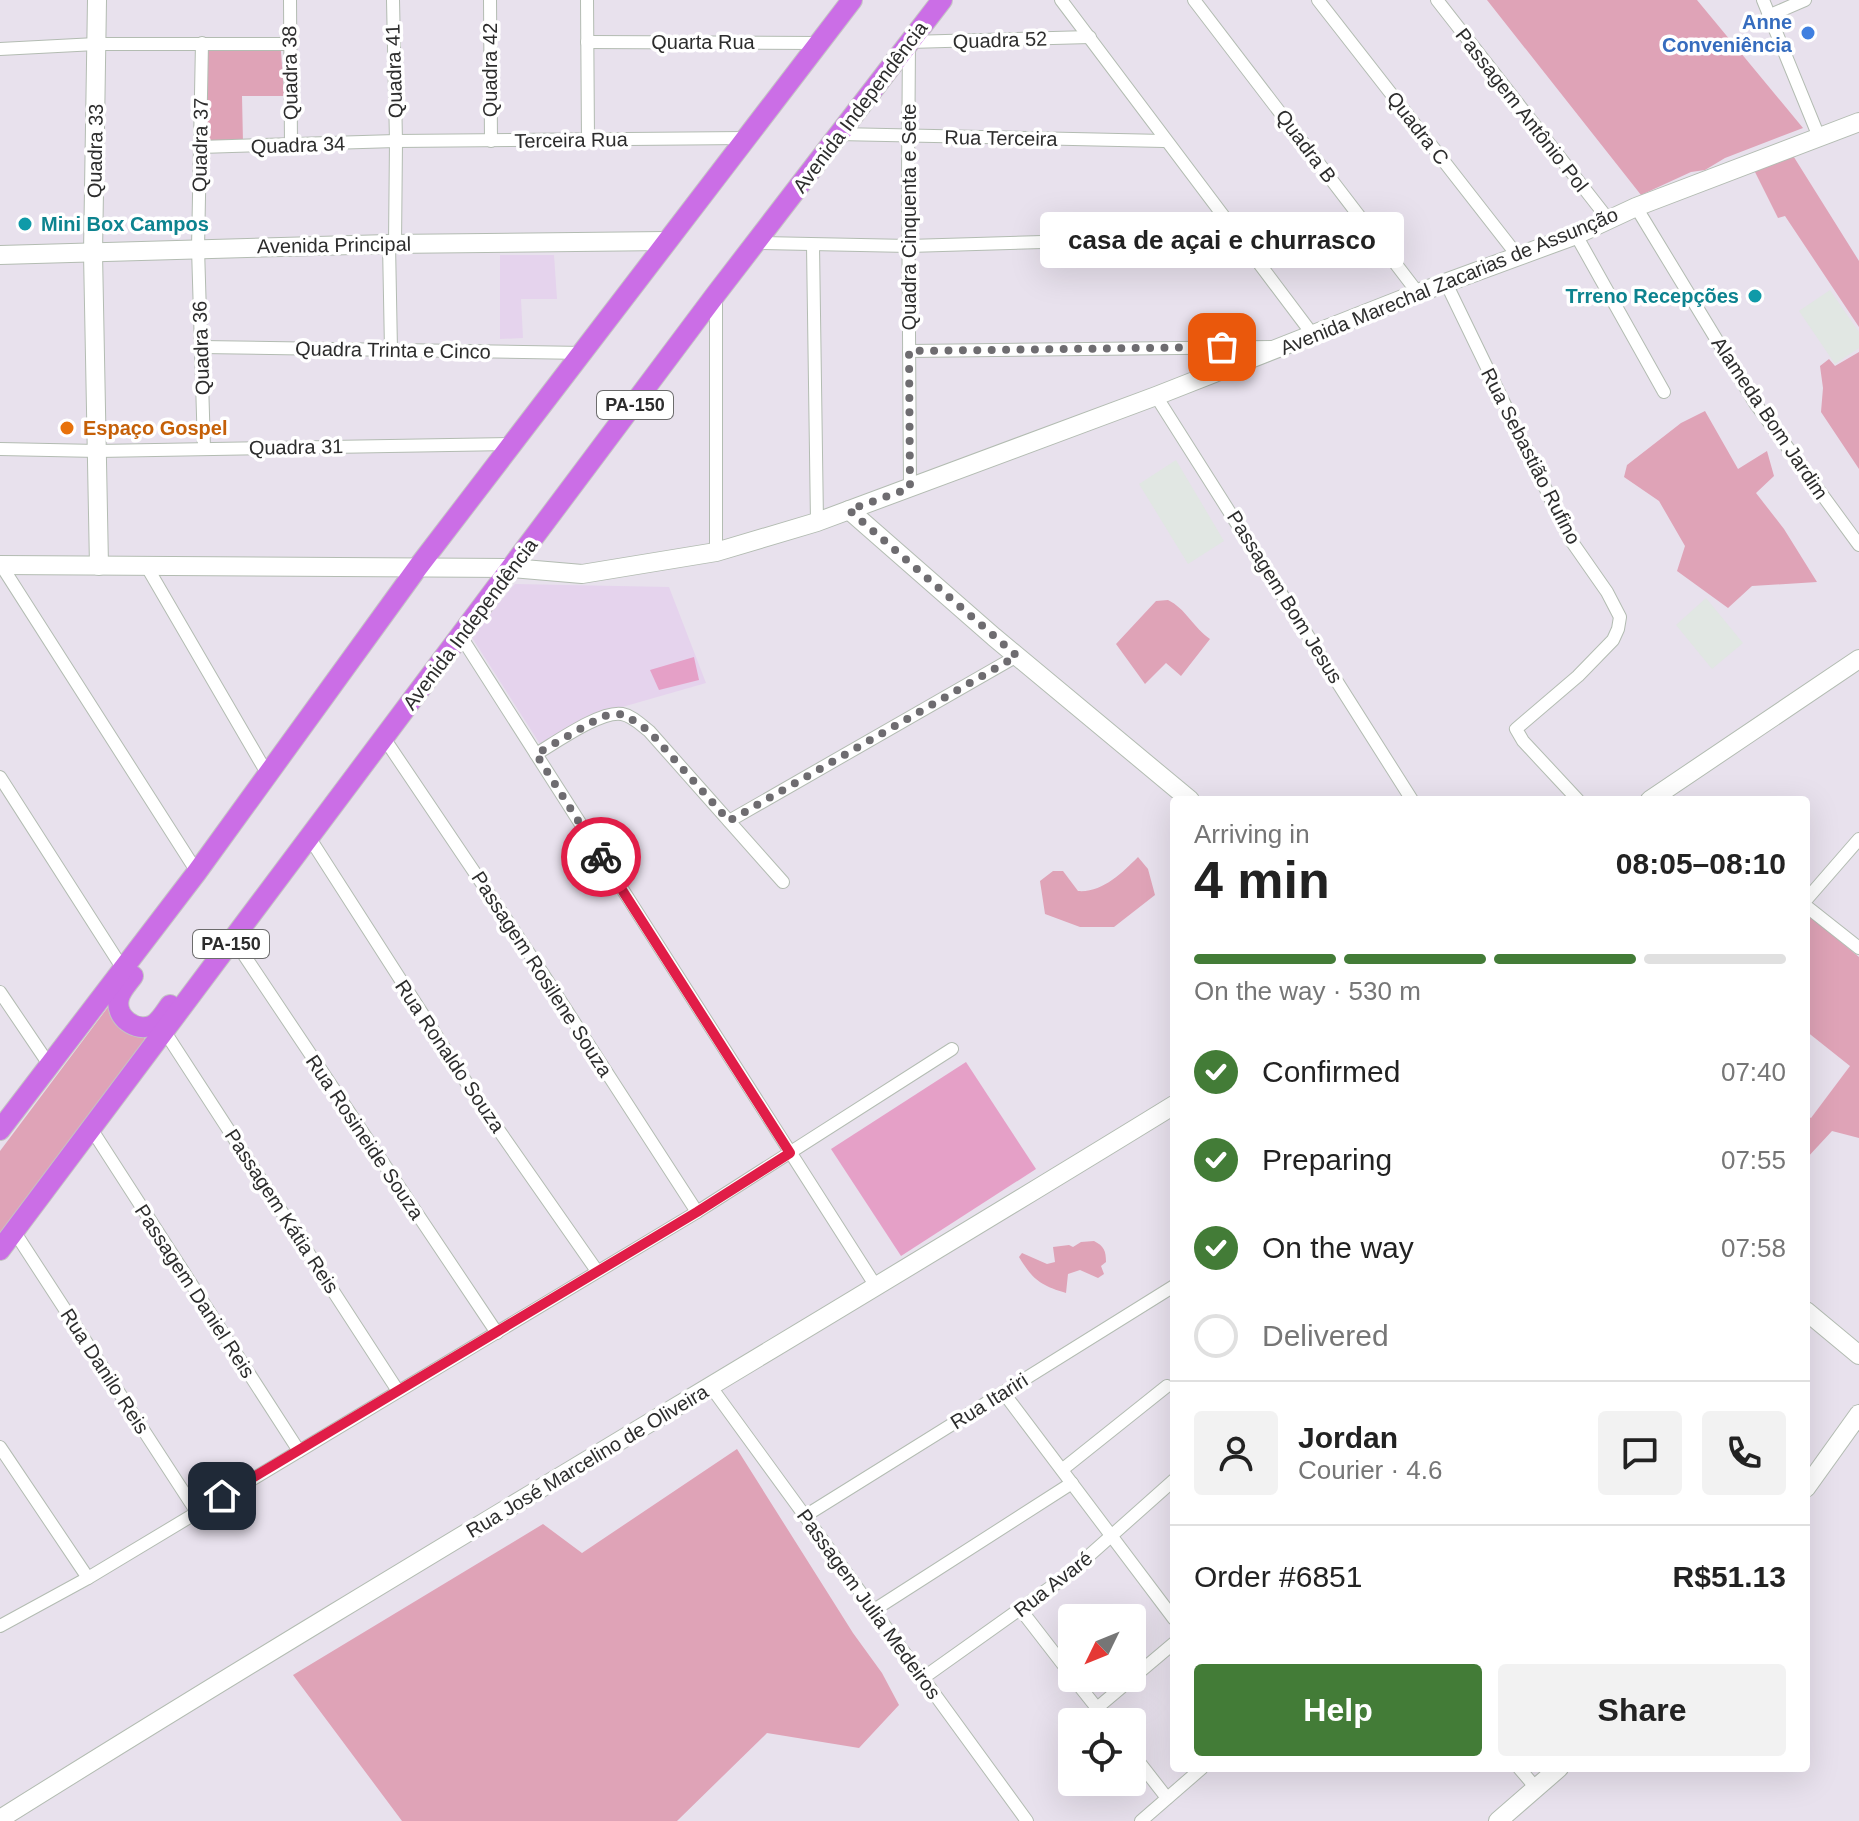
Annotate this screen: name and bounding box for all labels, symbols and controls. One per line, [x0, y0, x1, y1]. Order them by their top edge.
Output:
place label: Anne Conveniência [1662, 11, 1793, 56]
street label: Avenida Independência [788, 16, 932, 197]
street label: Quadra 41 [381, 23, 407, 119]
street label: Quadra 42 [479, 23, 501, 117]
street label: Passagem Antônio Pol [1451, 24, 1593, 196]
marker: Anne Conveniência [1799, 24, 1817, 42]
street label: Quadra 38 [278, 26, 302, 120]
street label: Quadra 52 [952, 27, 1048, 53]
street label: Quarta Rua [651, 31, 756, 53]
street label: Quadra C [1383, 87, 1453, 169]
street label: Quadra 37 [188, 98, 212, 192]
street label: Quadra 33 [83, 104, 107, 198]
street label: Quadra Cinquenta e Sete [898, 104, 920, 330]
street label: Quadra B [1271, 105, 1341, 187]
street label: Rua Terceira [944, 126, 1059, 150]
street label: Terceira Rua [514, 128, 629, 152]
street label: Quadra 34 [250, 132, 346, 158]
street label: Avenida Marechal Zacarias de Assunção [1277, 203, 1621, 359]
callout: casa de açai e churrasco [1040, 211, 1404, 267]
place label: Mini Box Campos [41, 213, 209, 235]
marker: Mini Box Campos [16, 215, 34, 233]
text: casa de açai e churrasco [1068, 225, 1376, 255]
street label: Avenida Principal [257, 233, 411, 257]
place label: Trreno Recepções [1566, 285, 1739, 307]
marker: Trreno Recepções [1746, 287, 1764, 305]
street label: Quadra 36 [188, 300, 214, 396]
pin [1188, 313, 1256, 381]
icon: bag [1200, 325, 1244, 369]
street label: Alameda Bom Jardim [1707, 333, 1833, 503]
street label: Quadra Trinta e Cinco [295, 337, 491, 363]
street label: Rua Sebastião Rufino [1477, 364, 1585, 548]
road number: PA-150 [597, 391, 673, 419]
place label: Espaço Gospel [83, 417, 228, 439]
marker: Espaço Gospel [58, 419, 76, 437]
street label: Quadra 31 [249, 435, 343, 459]
street label: Passagem Bom Jesus [1223, 507, 1347, 687]
street label: Avenida Independência [398, 533, 542, 714]
courier [561, 817, 641, 897]
text: Arriving in [1194, 819, 1310, 849]
icon: bike [579, 835, 623, 879]
text: 08:05–08:10 [1616, 847, 1786, 880]
text: 4 min [1194, 851, 1330, 909]
street label: Passagem Rosilene Souza [467, 867, 617, 1081]
road number: PA-150 [193, 930, 269, 958]
street label: Rua Ronaldo Souza [391, 976, 510, 1137]
text: On the way · 530 m [1194, 976, 1421, 1006]
icon: check [1194, 1050, 1238, 1094]
street label: Rua Rosineide Souza [302, 1051, 429, 1224]
text: Confirmed [1262, 1055, 1400, 1088]
text: 07:40 [1721, 1057, 1786, 1087]
street label: Passagem Kátia Reis [221, 1125, 343, 1297]
icon: check [1194, 1138, 1238, 1182]
text: Preparing [1262, 1143, 1392, 1176]
text: 07:55 [1721, 1145, 1786, 1175]
street label: Passagem Daniel Reis [131, 1200, 259, 1382]
icon: check [1194, 1226, 1238, 1270]
text: On the way [1262, 1231, 1414, 1264]
text: 07:58 [1721, 1233, 1786, 1263]
street label: Rua Danilo Reis [56, 1304, 154, 1438]
text: Delivered [1262, 1319, 1389, 1352]
street label: Rua Itariri [946, 1369, 1032, 1433]
street label: Rua José Marcelino de Oliveira [462, 1380, 713, 1542]
button: person [1194, 1411, 1278, 1495]
button: chat [1598, 1411, 1682, 1495]
button: phone [1702, 1411, 1786, 1495]
text: Jordan [1298, 1421, 1398, 1454]
text: Courier · 4.6 [1298, 1455, 1443, 1485]
pin [188, 1462, 256, 1530]
icon: home [200, 1474, 244, 1518]
street label: Passagem Julia Medeiros [793, 1505, 945, 1703]
street label: Rua Avaré [1010, 1547, 1096, 1621]
text: Order #6851 [1194, 1560, 1362, 1593]
text: R$51.13 [1673, 1560, 1786, 1593]
north arrow [1058, 1604, 1146, 1692]
map controls [1058, 1604, 1146, 1796]
button: Help [1194, 1664, 1482, 1756]
button: Share [1498, 1664, 1786, 1756]
button: locate [1058, 1708, 1146, 1796]

